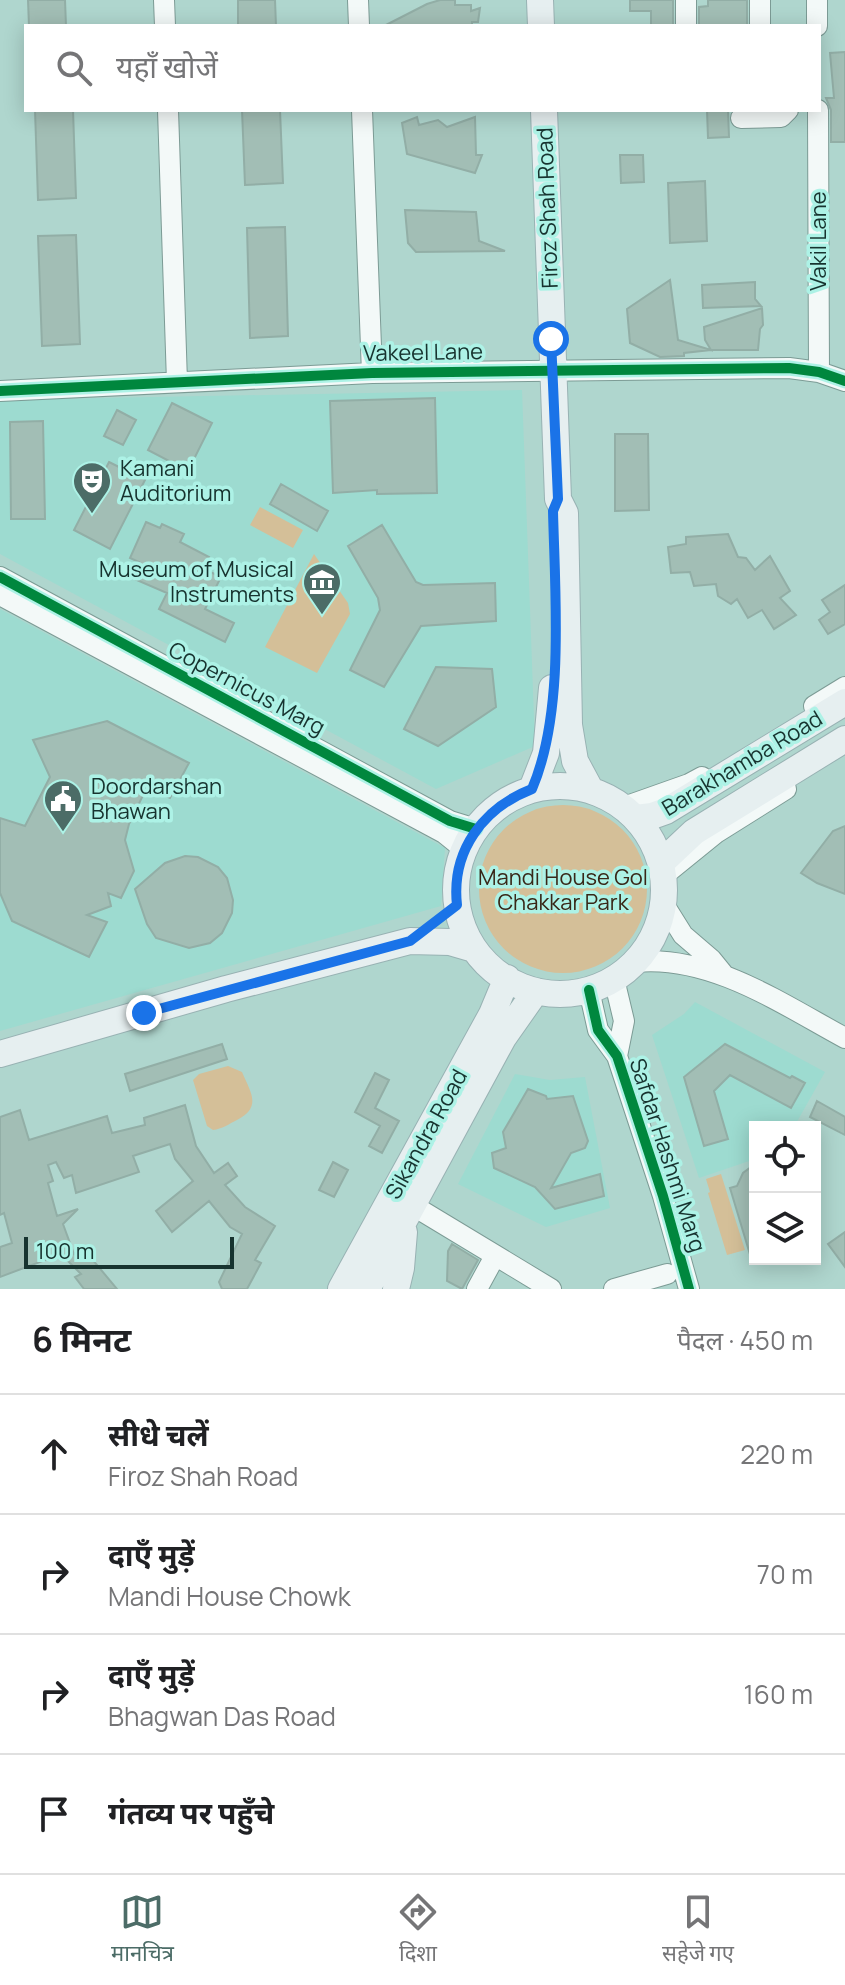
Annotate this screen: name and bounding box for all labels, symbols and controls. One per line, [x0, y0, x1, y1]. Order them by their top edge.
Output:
search box [24, 24, 821, 112]
icon: search [52, 46, 96, 90]
text: यहाँ खोजें [116, 46, 218, 87]
street label: Firoz Shah Road [529, 127, 565, 289]
street label: Vakil Lane [803, 191, 833, 291]
route start [533, 321, 569, 357]
street label: Vakeel Lane [363, 336, 483, 368]
place label: Kamani Auditorium [120, 453, 231, 508]
theatre icon: Kamani Auditorium [71, 460, 113, 515]
place label: Museum of Musical Instruments [99, 554, 294, 609]
museum icon: Museum of Musical Instruments [301, 561, 343, 616]
street label: Copernicus Marg [163, 634, 331, 742]
street label: Barakhamba Road [656, 703, 828, 823]
place label: Doordarshan Bhawan [91, 771, 222, 826]
public building icon: Doordarshan Bhawan [42, 778, 84, 833]
park label: Mandi House Gol Chakkar Park [478, 862, 648, 917]
route end [126, 995, 162, 1031]
street label: Safdar Hashmi Marg [623, 1054, 713, 1256]
street label: Sikandra Road [378, 1064, 474, 1204]
map controls [749, 1121, 821, 1265]
button: locate [749, 1121, 821, 1193]
button: layers [749, 1193, 821, 1265]
scale bar [24, 1233, 234, 1269]
text: 100 m [36, 1236, 94, 1266]
text: 6 मिनट [32, 1316, 131, 1362]
text: पैदल · 450 m [677, 1322, 813, 1358]
text: सीधे चलें [108, 1414, 209, 1455]
icon: ahead [32, 1432, 76, 1476]
text: 220 m [740, 1436, 813, 1472]
text: Firoz Shah Road [108, 1458, 298, 1494]
text: दाएँ मुड़ें [108, 1534, 195, 1575]
icon: right [32, 1552, 76, 1596]
text: 70 m [757, 1556, 813, 1592]
text: Mandi House Chowk [108, 1578, 351, 1614]
text: दाएँ मुड़ें [108, 1654, 195, 1695]
icon: right [32, 1672, 76, 1716]
text: 160 m [744, 1676, 813, 1712]
text: Bhagwan Das Road [108, 1698, 336, 1734]
icon: arrive [32, 1792, 76, 1836]
text: गंतव्य पर पहुँचे [108, 1792, 274, 1833]
tab: मानचित्र [111, 1890, 174, 1970]
tab: दिशा [396, 1890, 440, 1970]
tab: सहेजे गए [662, 1890, 734, 1970]

